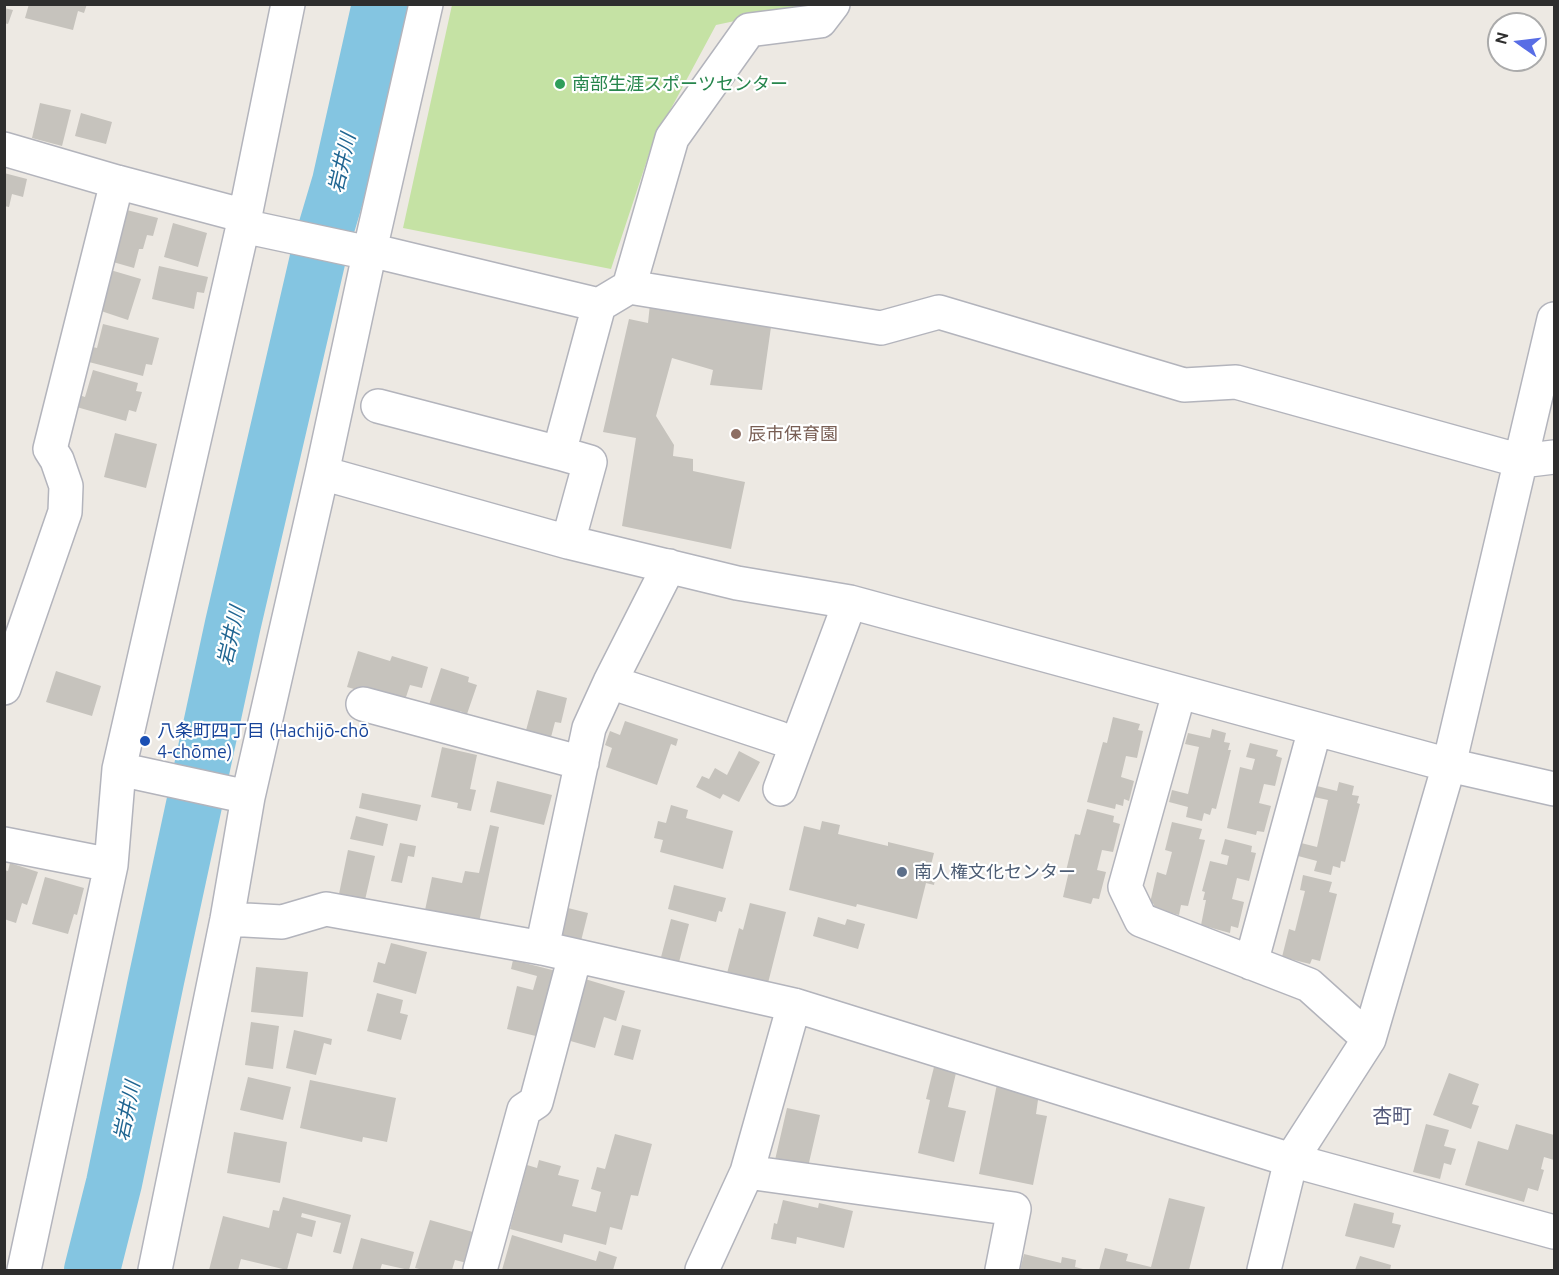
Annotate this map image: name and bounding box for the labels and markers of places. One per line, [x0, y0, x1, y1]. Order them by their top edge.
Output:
place label: 南部生涯スポーツセンター [572, 73, 788, 95]
marker: 南部生涯スポーツセンター [553, 77, 567, 91]
place label: 辰市保育園 [748, 423, 838, 445]
marker: 辰市保育園 [729, 427, 743, 441]
place label: 八条町四丁目 (Hachijō-chō 4-chōme) [157, 720, 369, 762]
marker: 八条町四丁目 (Hachijō-chō 4-chōme) [138, 734, 152, 748]
place label: 南人権文化センター [914, 861, 1076, 883]
marker: 南人権文化センター [895, 865, 909, 879]

